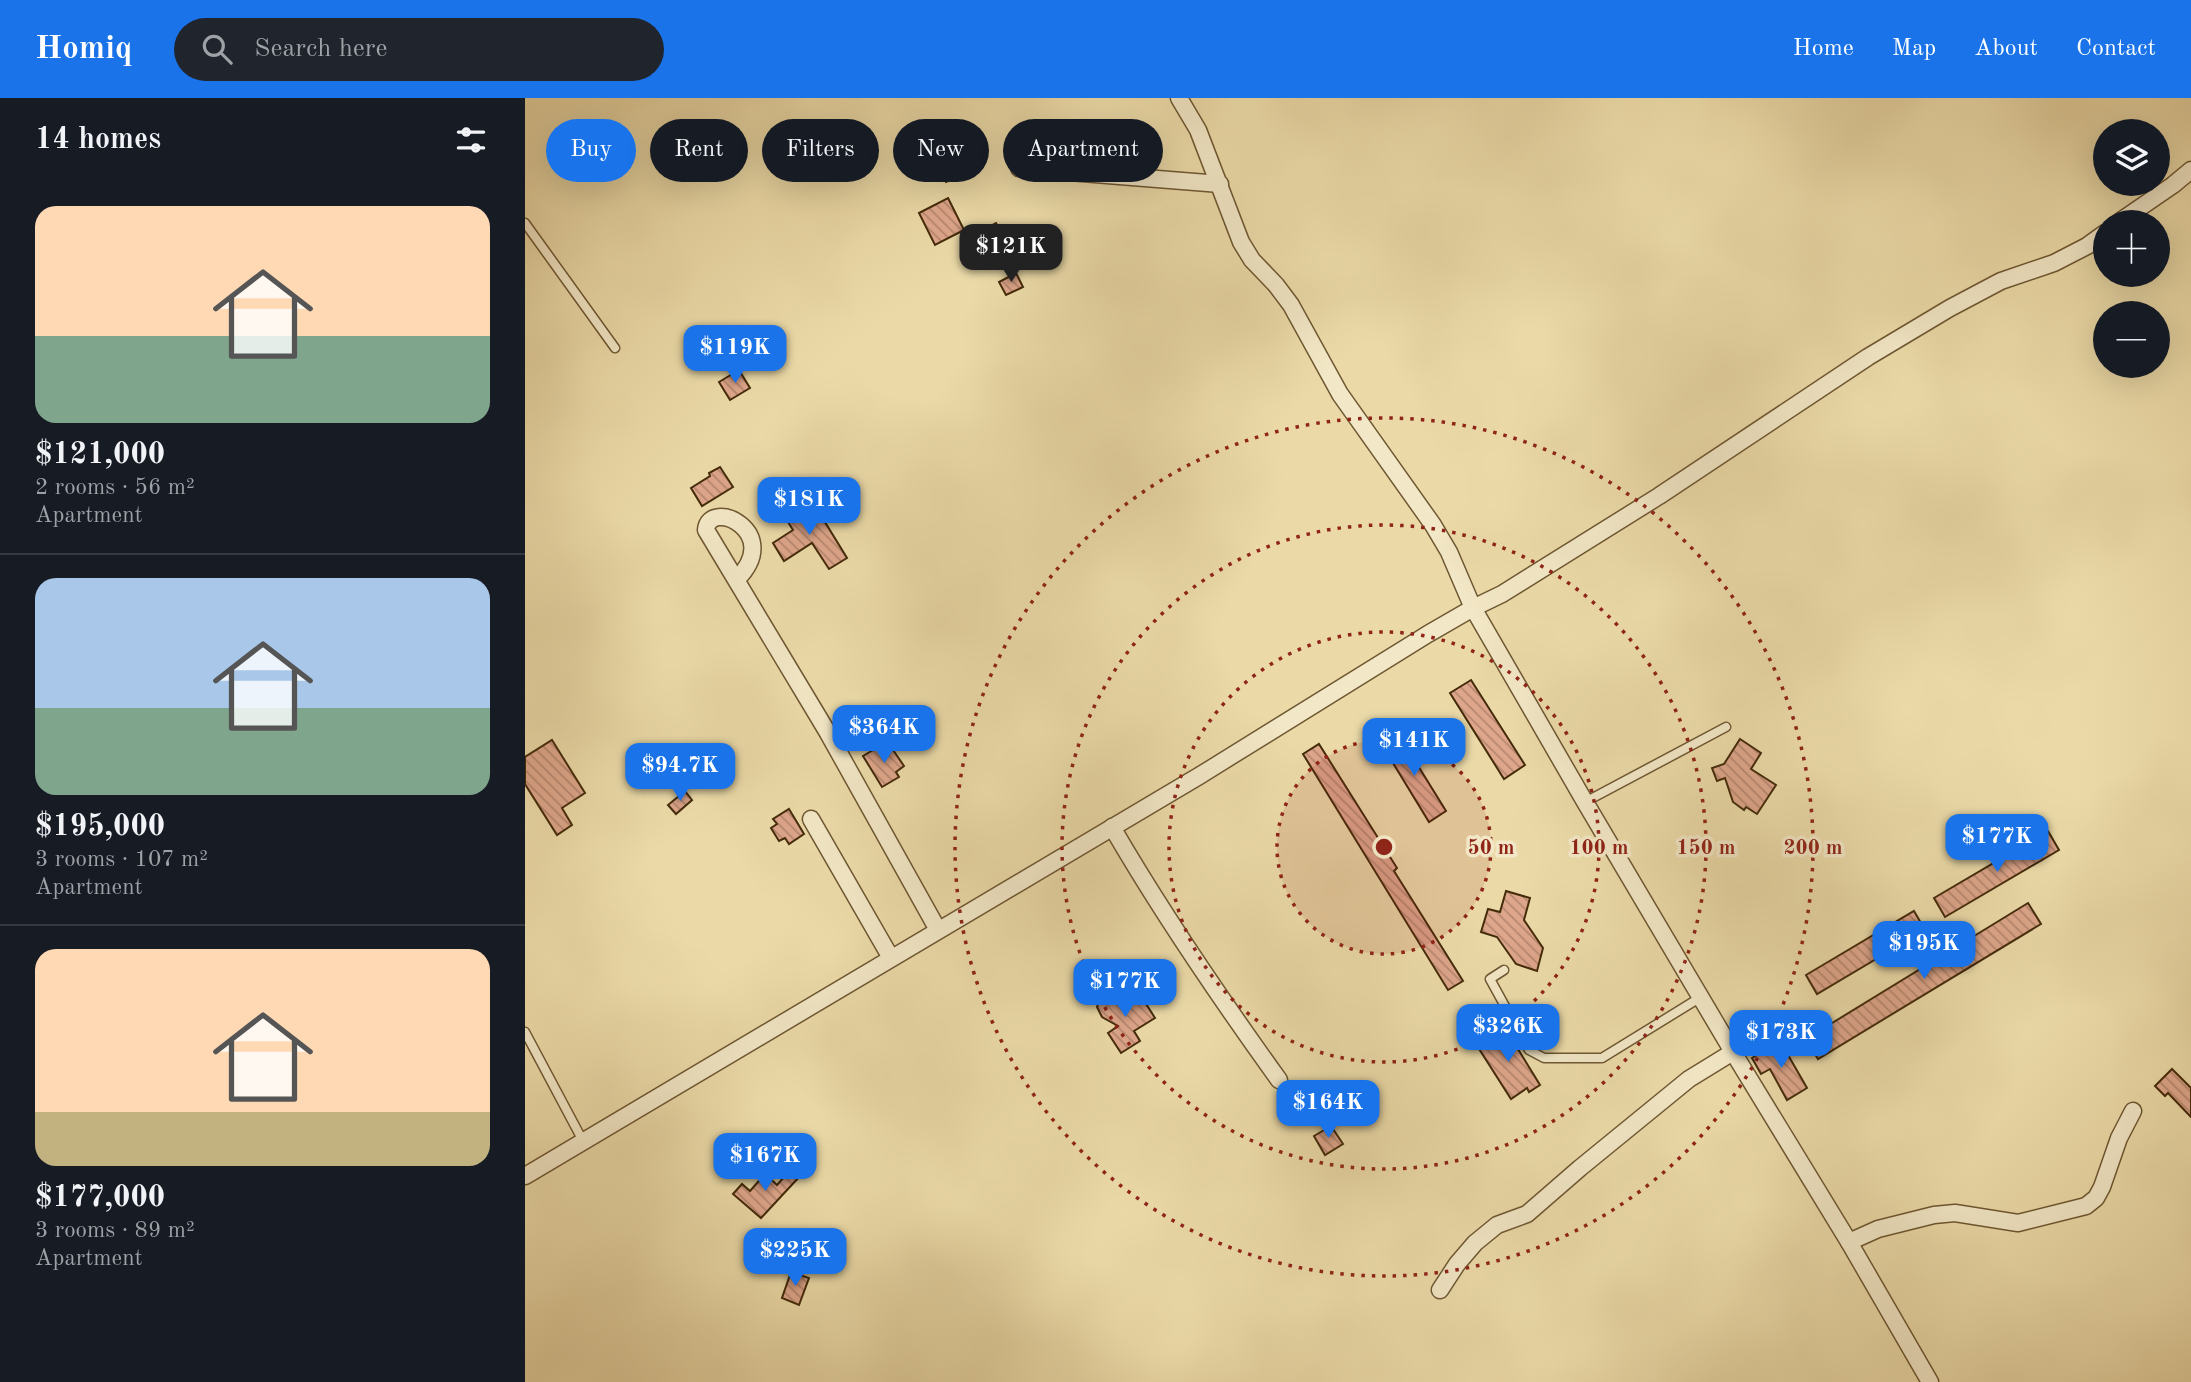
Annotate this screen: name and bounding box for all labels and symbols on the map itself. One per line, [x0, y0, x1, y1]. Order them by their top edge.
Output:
pin: $121K [962, 225, 1060, 284]
pin: $119K [686, 326, 784, 385]
pin: $181K [760, 478, 858, 537]
pin: $364K [835, 706, 933, 765]
pin: $141K [1365, 718, 1463, 778]
pin: $94.7K [623, 744, 737, 803]
pin: $177K [1948, 814, 2046, 874]
centre of rings [1372, 835, 1396, 859]
text: 50 m [1467, 838, 1515, 859]
text: 100 m [1569, 838, 1629, 859]
text: 150 m [1676, 838, 1736, 859]
text: 200 m [1783, 838, 1843, 859]
pin: $195K [1875, 922, 1973, 981]
pin: $177K [1076, 960, 1174, 1019]
pin: $326K [1459, 1004, 1557, 1064]
pin: $173K [1732, 1010, 1830, 1070]
pin: $164K [1279, 1080, 1377, 1140]
pin: $167K [716, 1134, 814, 1193]
pin: $225K [746, 1228, 844, 1288]

